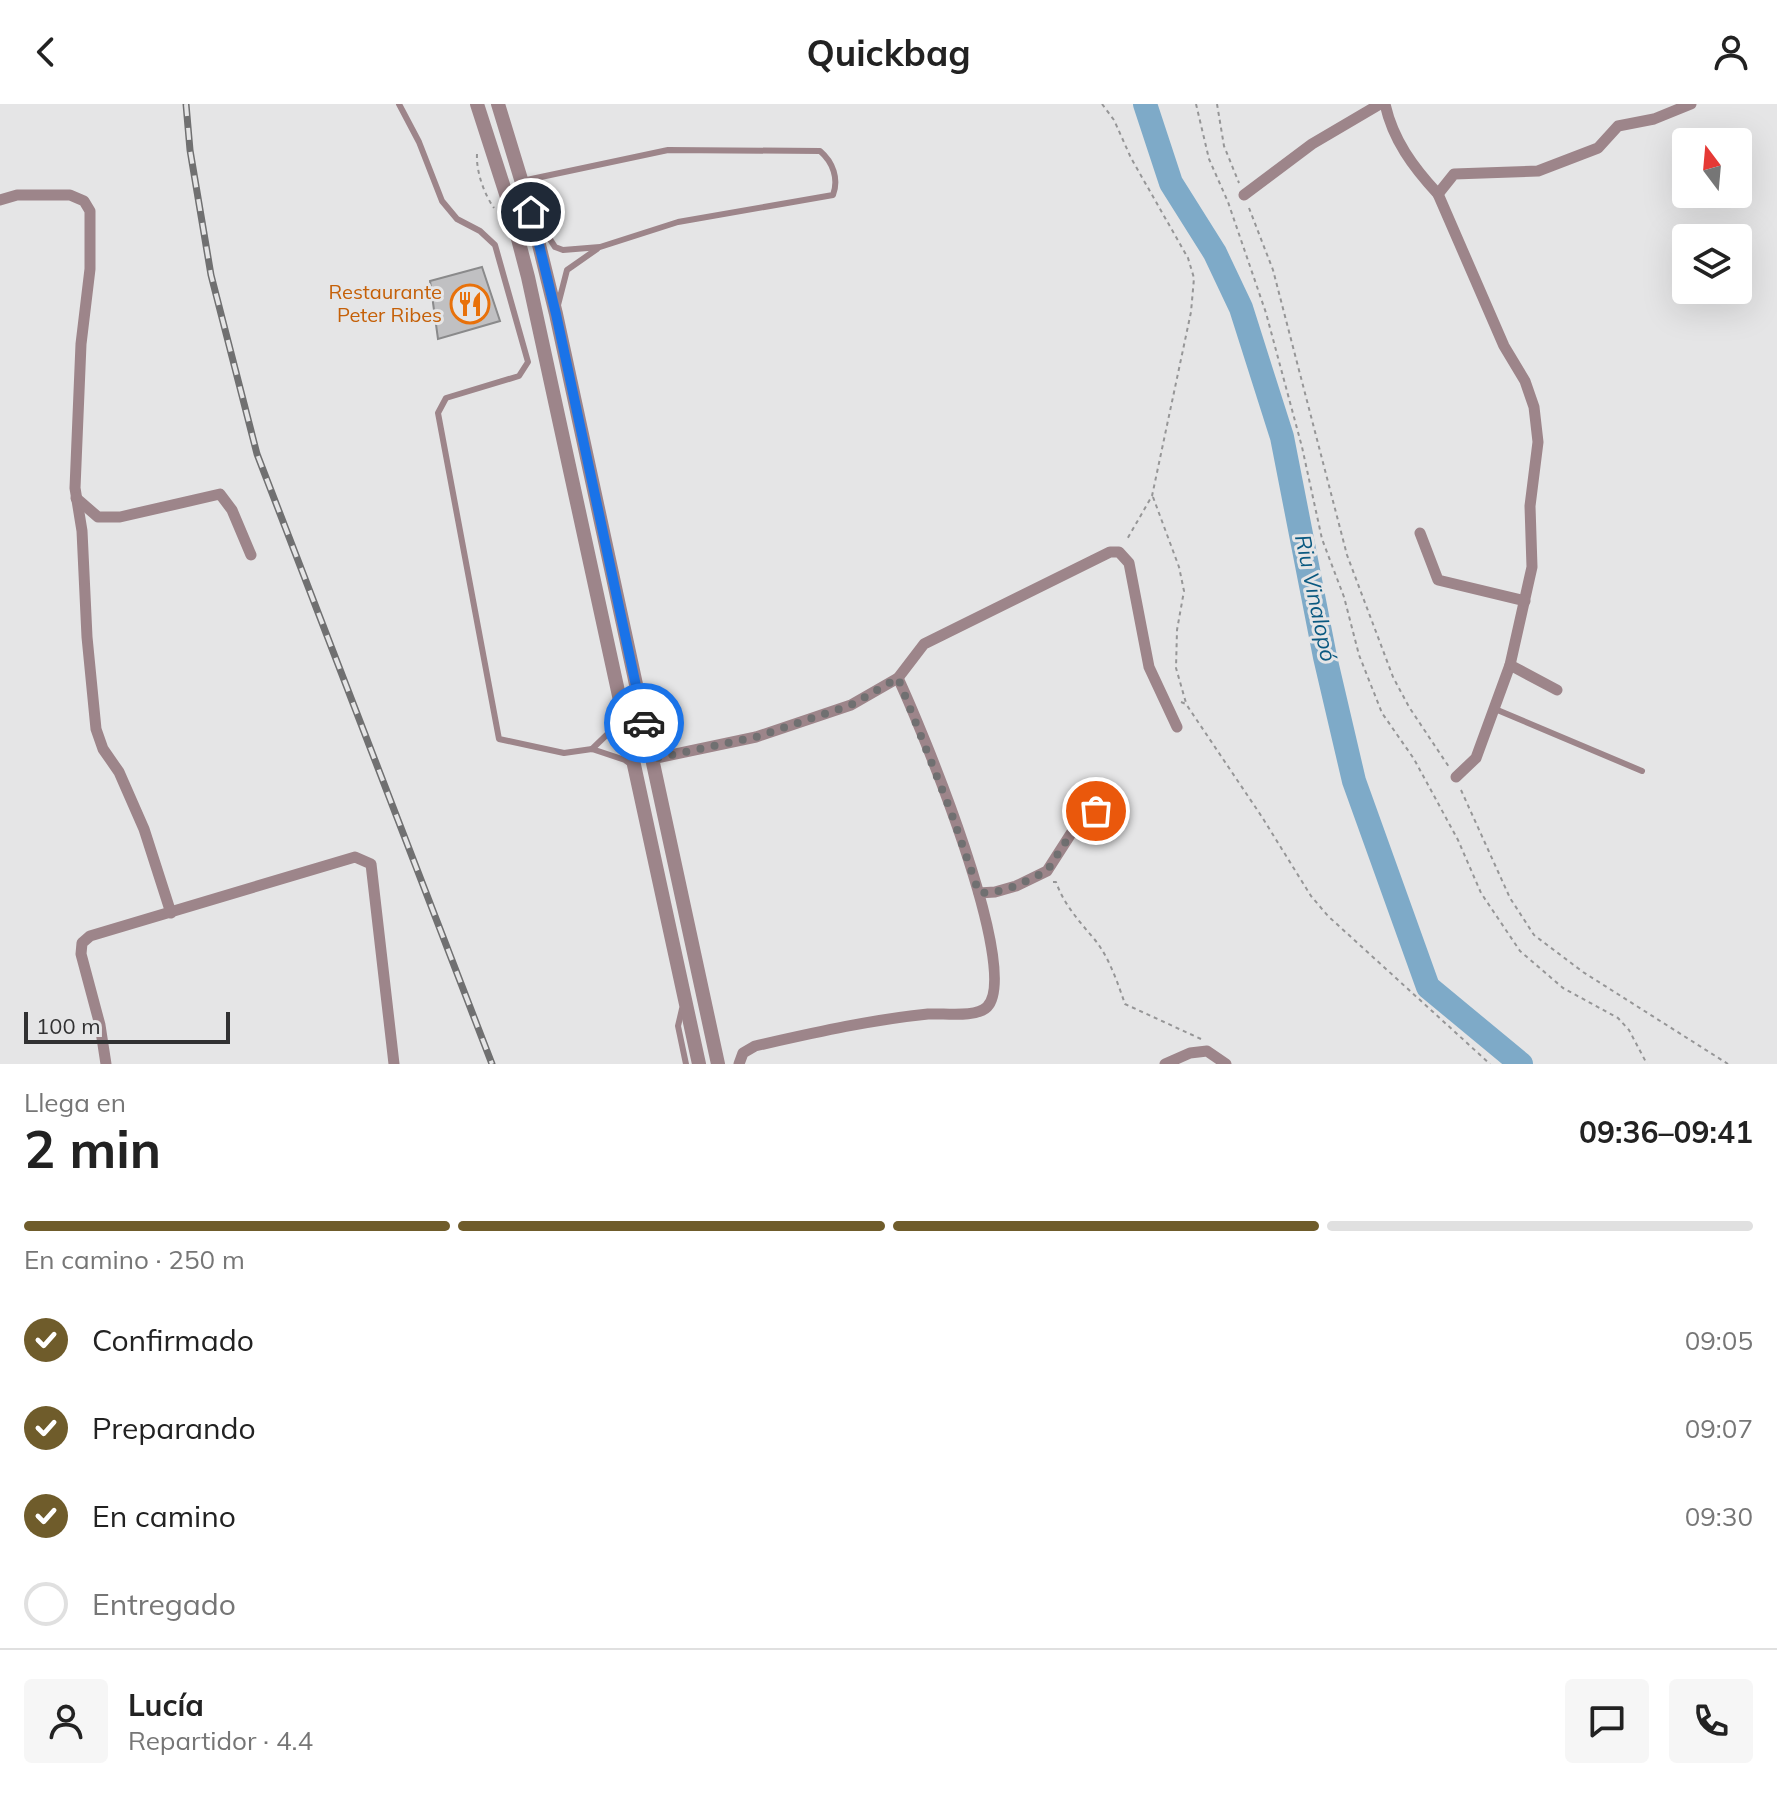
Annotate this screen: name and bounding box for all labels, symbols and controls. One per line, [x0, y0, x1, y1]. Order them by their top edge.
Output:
icon: back [24, 30, 68, 74]
text: Quickbag [806, 30, 971, 75]
icon: person [1709, 30, 1753, 74]
north arrow [1672, 128, 1752, 208]
map controls [1672, 128, 1752, 304]
pin [497, 178, 565, 246]
icon: home [509, 190, 553, 234]
button: layers [1672, 224, 1752, 304]
place label: Restaurante Peter Ribes [328, 279, 442, 327]
restaurant icon: Restaurante Peter Ribes [449, 283, 491, 325]
water label: Riu Vinalopó [1289, 532, 1343, 664]
courier [604, 683, 684, 763]
icon: car [622, 701, 666, 745]
pin [1062, 777, 1130, 845]
icon: bag [1074, 789, 1118, 833]
scale bar [24, 1008, 230, 1044]
text: 100 m [36, 1012, 101, 1040]
text: Llega en [24, 1086, 126, 1119]
text: 09:36–09:41 [1579, 1113, 1753, 1151]
text: 2 min [24, 1116, 161, 1181]
text: En camino · 250 m [24, 1243, 245, 1276]
icon: check [24, 1318, 68, 1362]
text: Confirmado [92, 1321, 254, 1359]
text: 09:05 [1685, 1324, 1753, 1357]
icon: check [24, 1406, 68, 1450]
text: Preparando [92, 1409, 256, 1447]
text: 09:07 [1685, 1412, 1753, 1445]
icon: check [24, 1494, 68, 1538]
text: En camino [92, 1497, 236, 1535]
text: 09:30 [1685, 1500, 1753, 1533]
text: Entregado [92, 1585, 236, 1623]
button: person [24, 1679, 108, 1763]
button: chat [1565, 1679, 1649, 1763]
button: phone [1669, 1679, 1753, 1763]
text: Lucía [128, 1686, 204, 1724]
text: Repartidor · 4.4 [128, 1724, 313, 1757]

